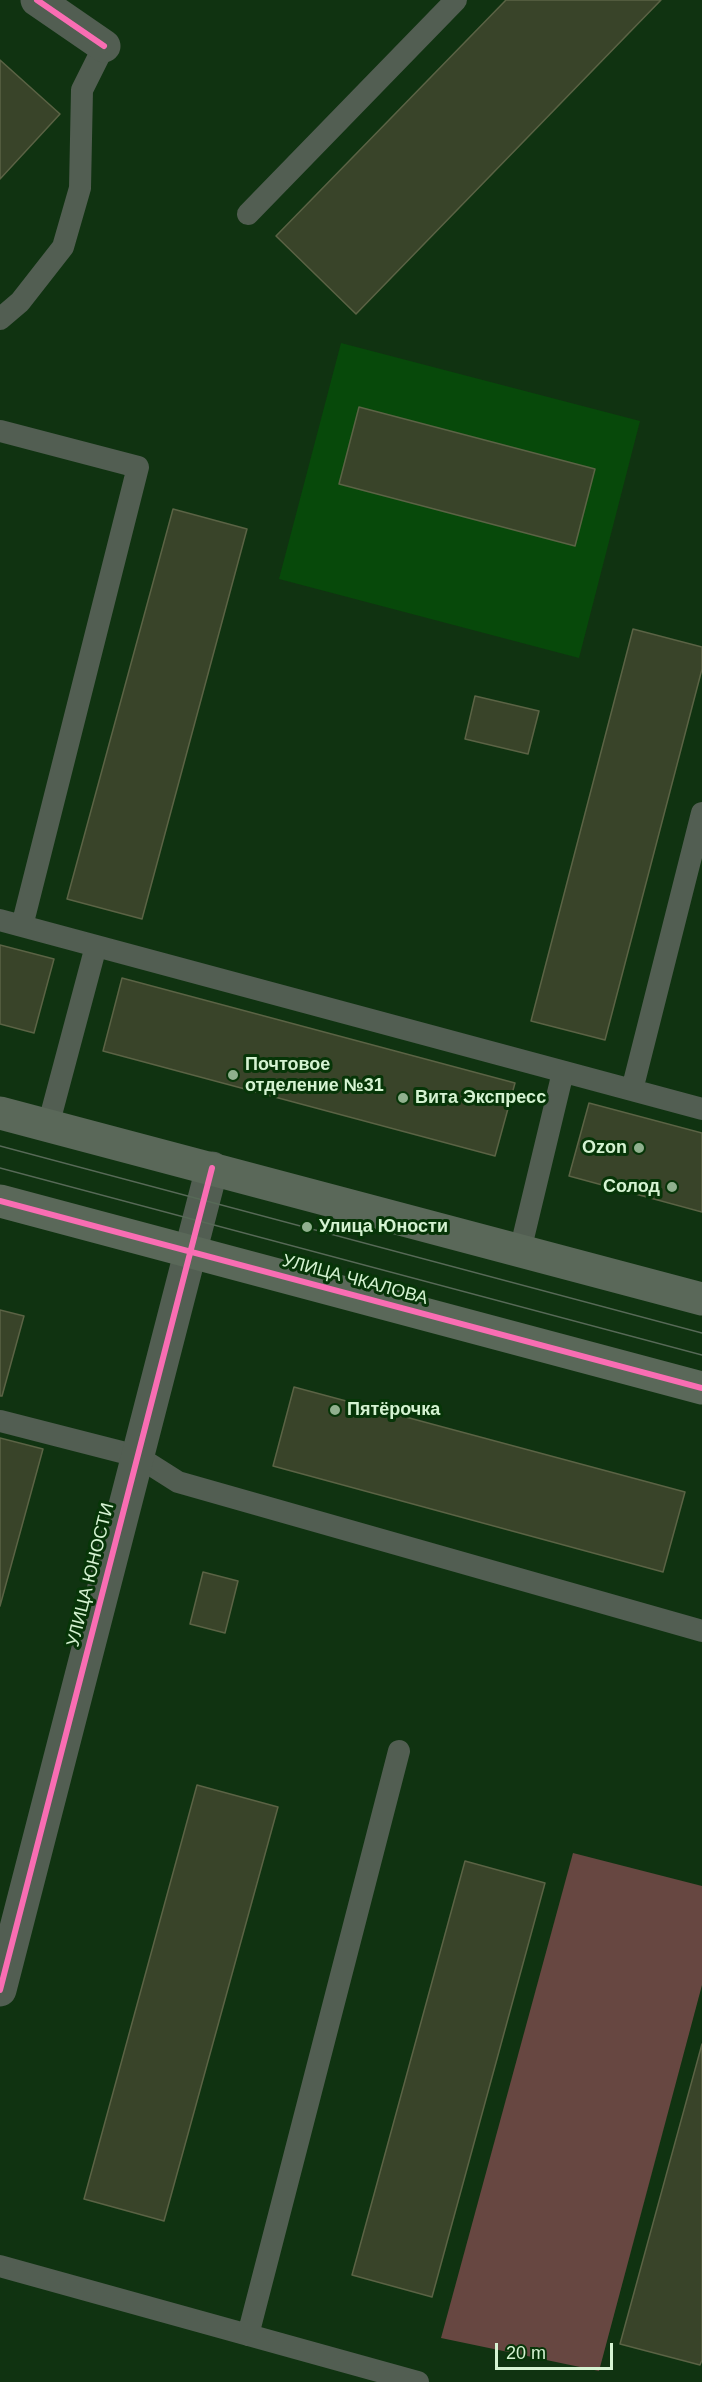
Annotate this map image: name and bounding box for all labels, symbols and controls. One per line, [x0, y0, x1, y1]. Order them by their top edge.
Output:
place label: Почтовое отделение №31 [245, 1054, 384, 1096]
marker: Почтовое отделение №31 [226, 1068, 240, 1082]
place label: Вита Экспресс [415, 1087, 546, 1109]
marker: Вита Экспресс [396, 1091, 410, 1105]
place label: Ozon [582, 1137, 627, 1159]
marker: Ozon [632, 1141, 646, 1155]
place label: Солод [603, 1176, 660, 1198]
marker: Солод [665, 1180, 679, 1194]
place label: Улица Юности [319, 1216, 448, 1238]
marker: Улица Юности [300, 1220, 314, 1234]
street label: УЛИЦА ЧКАЛОВА [280, 1250, 430, 1310]
place label: Пятёрочка [347, 1399, 440, 1421]
marker: Пятёрочка [328, 1403, 342, 1417]
street label: УЛИЦА ЮНОСТИ [63, 1501, 119, 1649]
scale bar [498, 2331, 616, 2369]
text: 20 m [506, 2343, 546, 2363]

